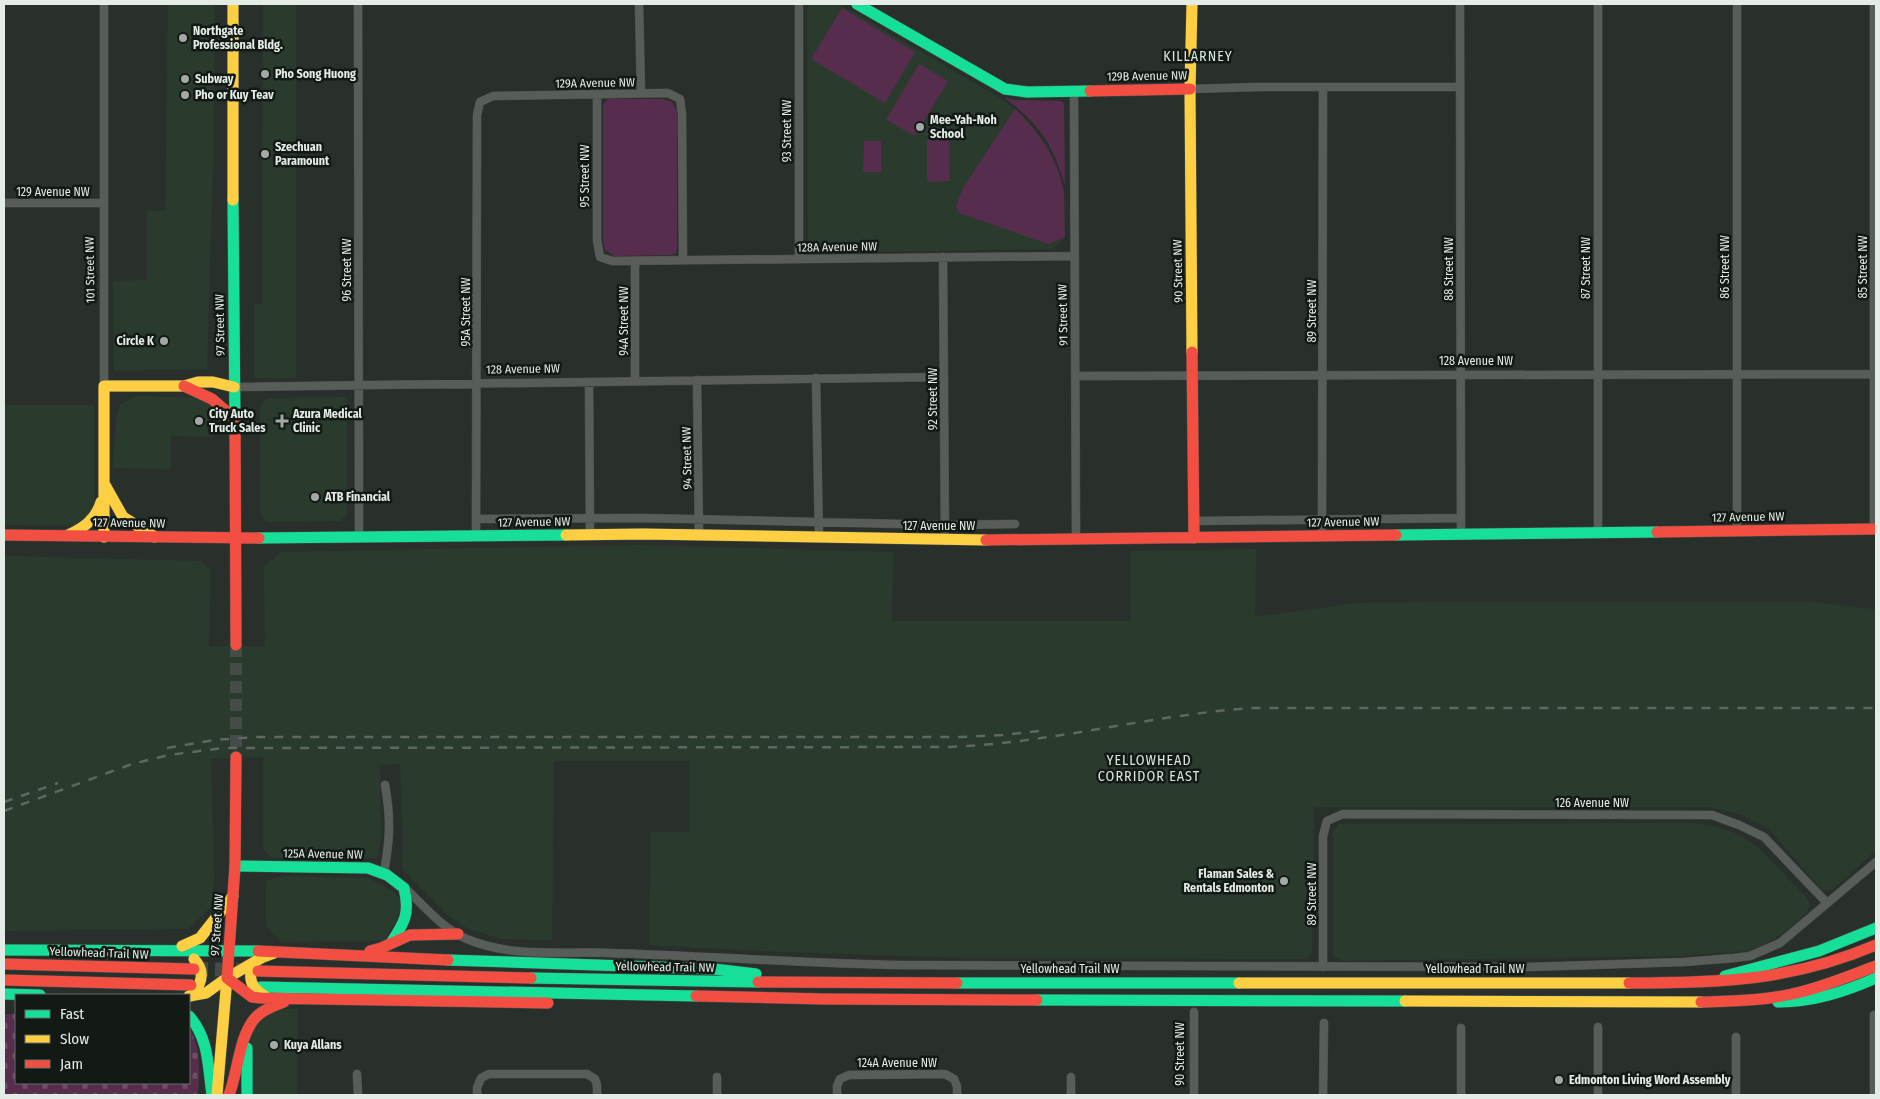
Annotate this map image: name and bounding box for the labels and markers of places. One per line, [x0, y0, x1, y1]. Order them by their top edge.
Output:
place label: Northgate Professional Bldg. [193, 24, 283, 52]
marker: Northgate Professional Bldg. [177, 32, 189, 44]
place label: Pho Song Huong [275, 67, 356, 81]
marker: Pho Song Huong [259, 68, 271, 80]
place label: Subway [195, 72, 234, 86]
marker: Subway [179, 73, 191, 85]
place label: Pho or Kuy Teav [195, 88, 274, 102]
marker: Pho or Kuy Teav [179, 89, 191, 101]
place label: Mee-Yah-Noh School [930, 113, 997, 141]
marker: Mee-Yah-Noh School [914, 121, 926, 133]
place label: Szechuan Paramount [275, 140, 330, 168]
marker: Szechuan Paramount [259, 148, 271, 160]
place label: Circle K [117, 334, 155, 348]
marker: Circle K [158, 335, 170, 347]
place label: City Auto Truck Sales [209, 407, 266, 435]
place label: Azura Medical Clinic [292, 407, 362, 435]
marker: Azura Medical Clinic [275, 414, 289, 428]
marker: City Auto Truck Sales [193, 415, 205, 427]
place label: ATB Financial [324, 490, 391, 504]
marker: ATB Financial [309, 491, 321, 503]
place label: Flaman Sales & Rentals Edmonton [1184, 867, 1275, 895]
marker: Flaman Sales & Rentals Edmonton [1278, 875, 1290, 887]
place label: Kuya Allans [284, 1038, 342, 1052]
marker: Kuya Allans [268, 1039, 280, 1051]
place label: Edmonton Living Word Assembly [1569, 1073, 1731, 1087]
marker: Edmonton Living Word Assembly [1553, 1074, 1565, 1086]

